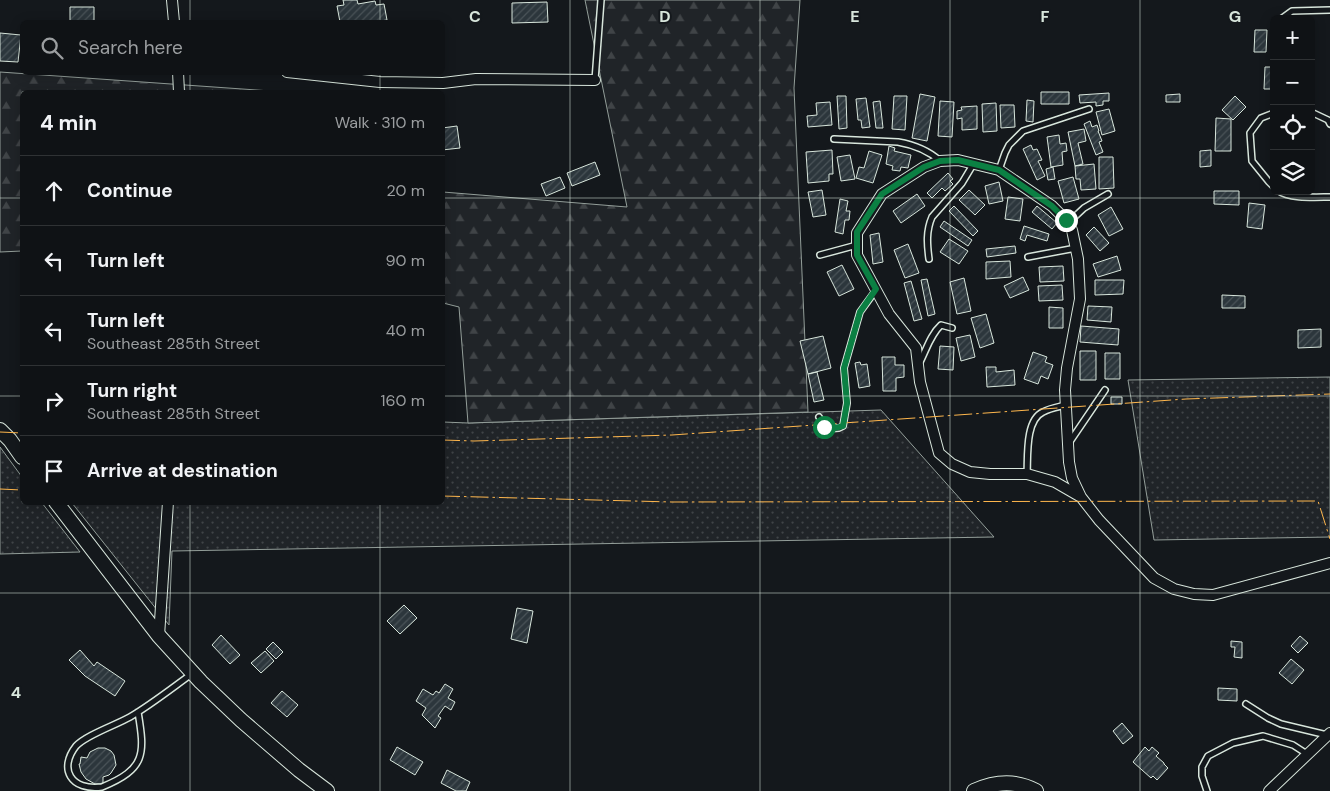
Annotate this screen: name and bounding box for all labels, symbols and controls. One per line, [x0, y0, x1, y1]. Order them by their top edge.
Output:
text: C [469, 6, 481, 27]
text: D [659, 6, 671, 27]
text: E [850, 6, 860, 27]
text: F [1041, 6, 1050, 27]
text: G [1229, 6, 1241, 27]
map controls [1270, 15, 1315, 195]
button: + [1270, 15, 1315, 60]
search box [20, 20, 445, 75]
icon: search [38, 34, 66, 62]
text: Search here [78, 35, 183, 60]
button: − [1270, 60, 1315, 105]
button: locate [1270, 105, 1315, 150]
text: 4 min [40, 109, 97, 137]
text: Walk · 310 m [335, 112, 425, 133]
button: layers [1270, 150, 1315, 195]
icon: ahead [40, 177, 68, 205]
text: Continue [87, 178, 173, 203]
text: 20 m [386, 180, 425, 201]
route end [1055, 209, 1078, 232]
icon: left [40, 247, 68, 275]
text: Turn left [87, 248, 165, 273]
text: 90 m [385, 250, 425, 271]
text: Turn left [87, 308, 165, 333]
icon: left [40, 317, 68, 345]
text: 40 m [386, 320, 425, 341]
text: Southeast 285th Street [87, 333, 260, 354]
text: Turn right [87, 378, 177, 403]
icon: right [40, 387, 68, 415]
text: 160 m [381, 390, 425, 411]
text: Southeast 285th Street [87, 403, 260, 424]
route start [813, 416, 836, 439]
icon: arrive [40, 457, 68, 485]
text: Arrive at destination [87, 458, 278, 483]
text: 4 [11, 682, 21, 703]

